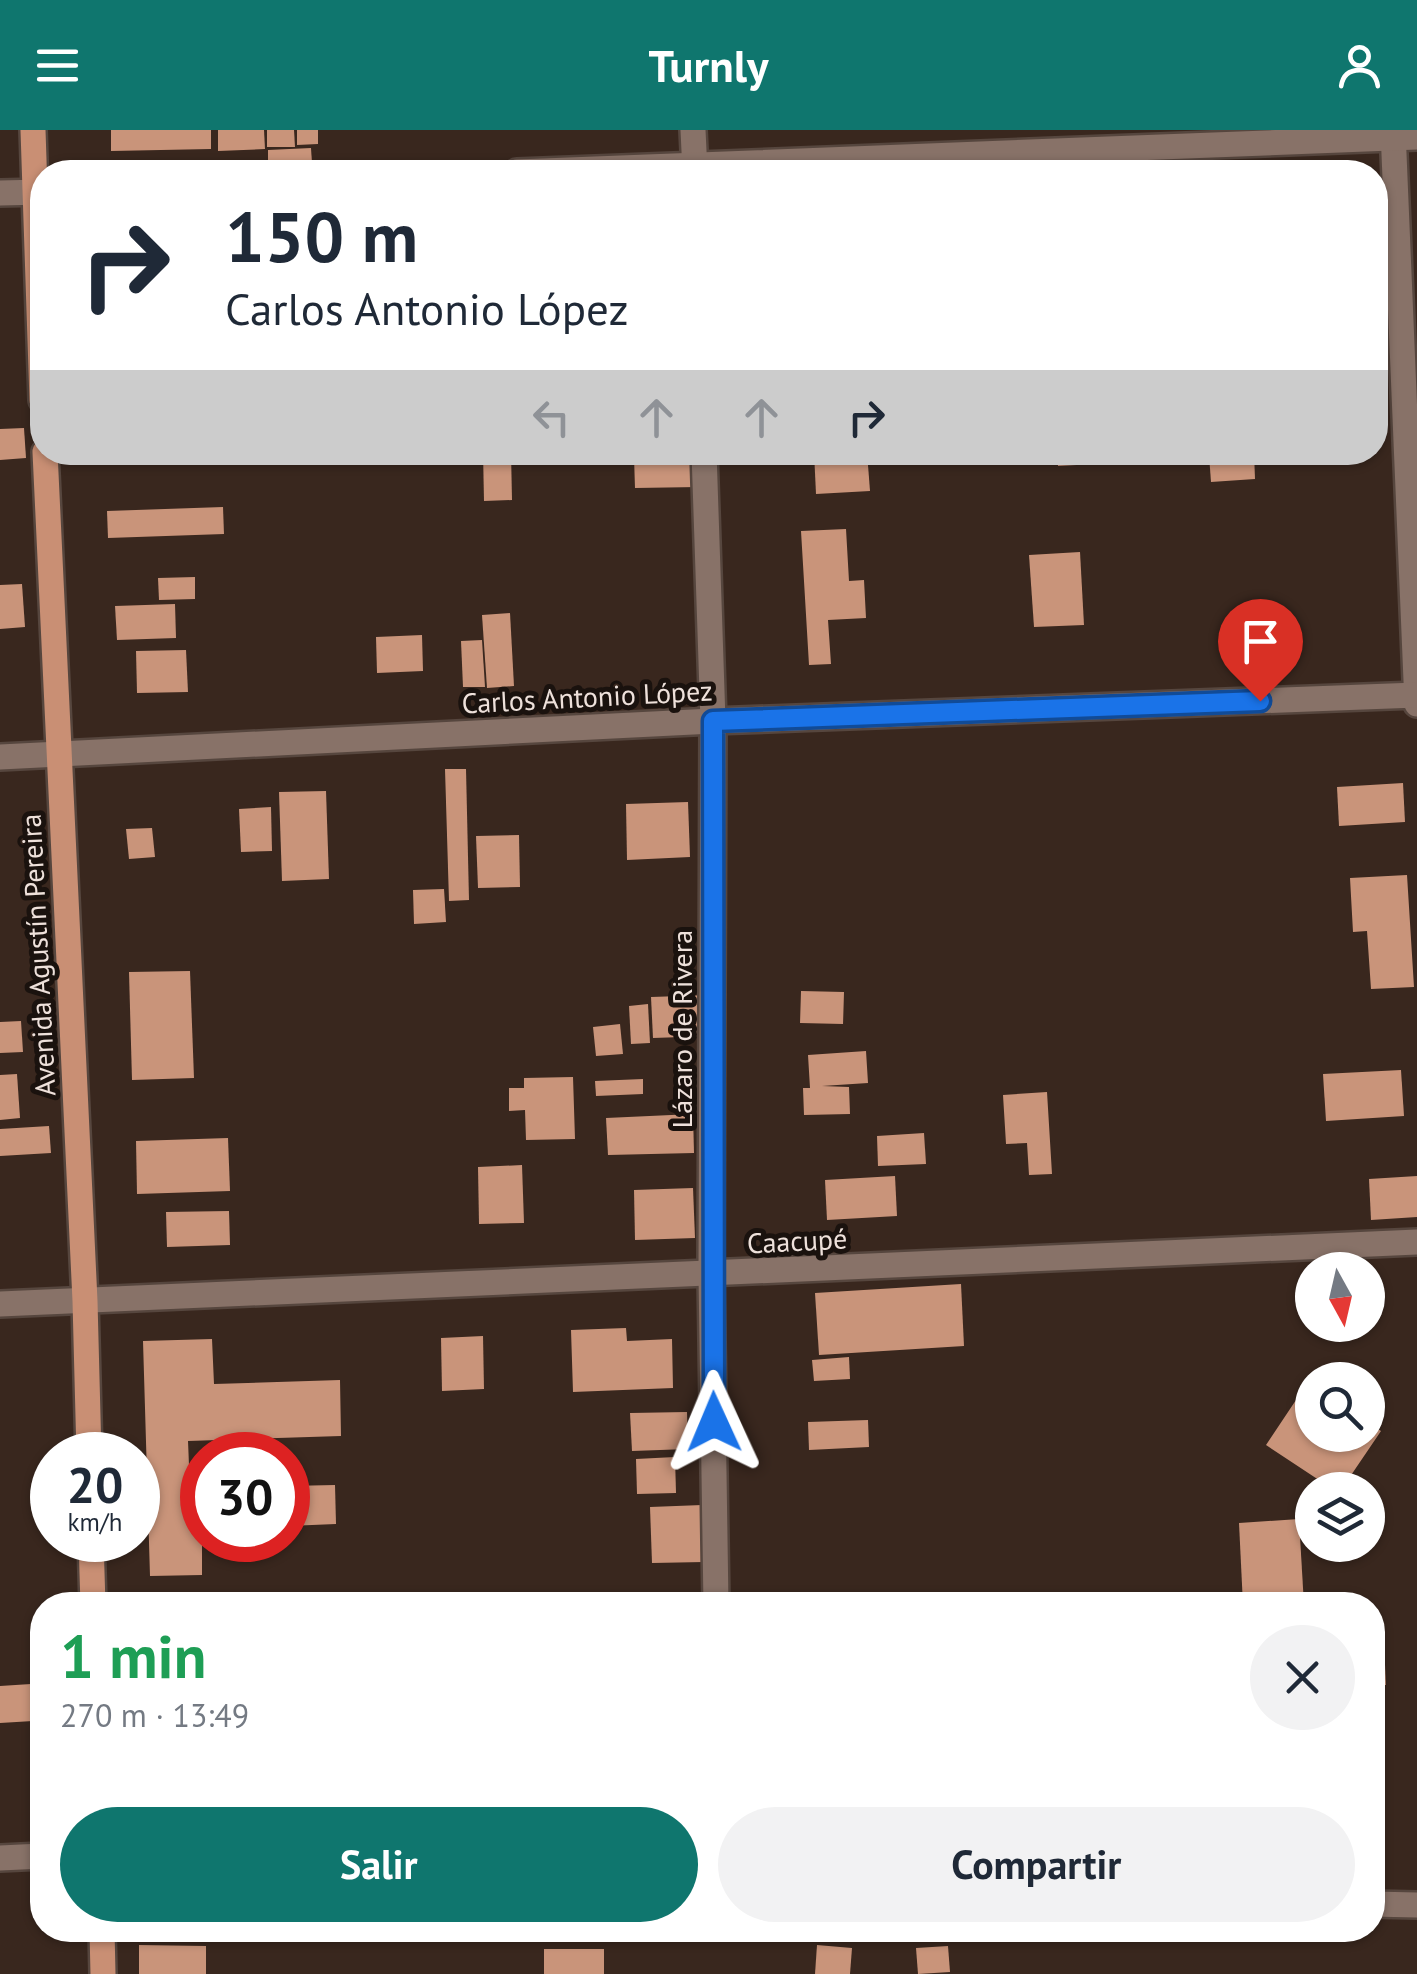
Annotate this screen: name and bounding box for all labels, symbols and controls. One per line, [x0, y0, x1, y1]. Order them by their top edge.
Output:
text: Turnly [648, 36, 769, 94]
icon: menu [30, 38, 85, 93]
icon: person [1332, 38, 1387, 93]
text: 150 m [225, 191, 418, 281]
icon: right [60, 200, 190, 330]
text: Carlos Antonio López [225, 279, 629, 337]
icon: left [524, 390, 579, 445]
icon: ahead [629, 390, 684, 445]
icon: ahead [734, 390, 789, 445]
icon: right [839, 390, 894, 445]
pin [1218, 599, 1303, 702]
icon: arrive [1233, 614, 1288, 669]
street label: Carlos Antonio López [461, 671, 713, 722]
street label: Avenida Agustín Pereira [12, 813, 63, 1097]
street label: Lázaro de Rivera [663, 930, 700, 1128]
street label: Caacupé [746, 1219, 848, 1262]
north arrow [1295, 1252, 1385, 1342]
map controls [1295, 1252, 1385, 1562]
button: search [1295, 1362, 1385, 1452]
position arrow [662, 1370, 766, 1474]
speed limit sign: 30 [180, 1432, 310, 1562]
text: 20 [67, 1452, 123, 1517]
button: layers [1295, 1472, 1385, 1562]
text: km/h [68, 1506, 122, 1538]
text: 1 min [60, 1617, 206, 1695]
button: close [1250, 1625, 1355, 1730]
text: 270 m · 13:49 [60, 1694, 249, 1736]
button: Salir [60, 1807, 698, 1922]
button: Compartir [718, 1807, 1355, 1922]

